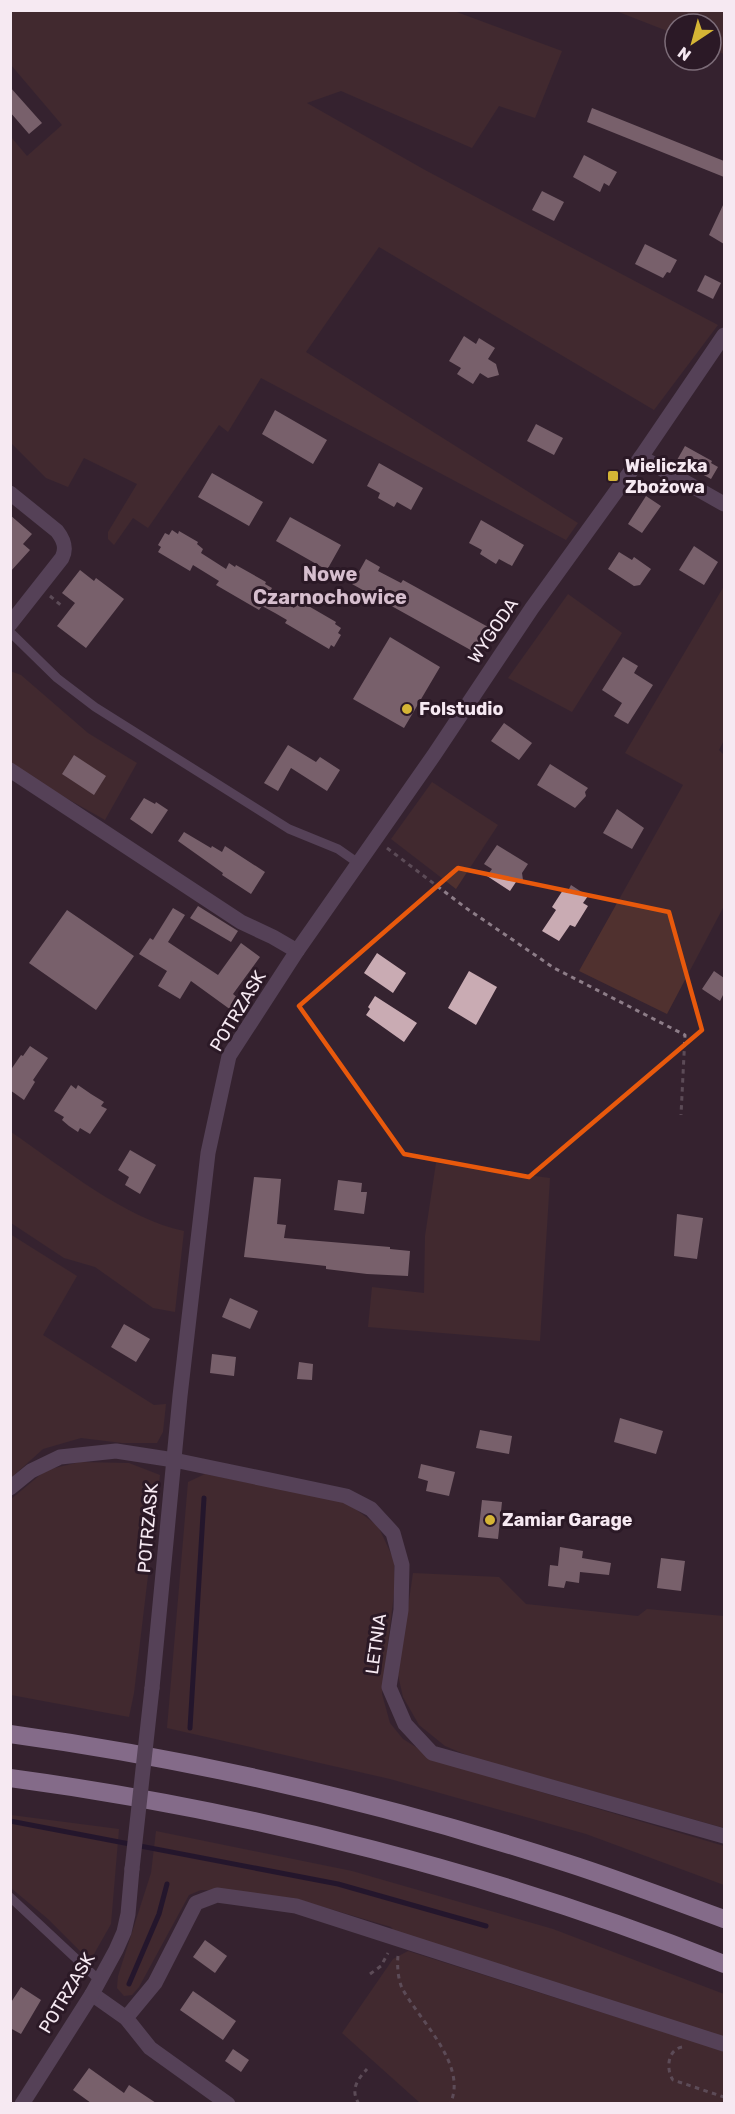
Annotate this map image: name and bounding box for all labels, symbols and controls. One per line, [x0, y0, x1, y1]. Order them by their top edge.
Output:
north arrow [663, 12, 723, 72]
text: N [674, 43, 695, 65]
place label: Wieliczka Zbożowa [625, 455, 708, 498]
marker: Wieliczka Zbożowa [606, 469, 620, 483]
district label: Nowe Czarnochowice [253, 562, 407, 609]
street label: WYGODA [463, 594, 523, 668]
place label: Folstudio [419, 698, 503, 720]
marker: Folstudio [400, 702, 414, 716]
street label: POTRZASK [205, 966, 271, 1055]
street label: POTRZASK [133, 1482, 163, 1574]
place label: Zamiar Garage [502, 1509, 633, 1531]
marker: Zamiar Garage [483, 1513, 497, 1527]
street label: LETNIA [361, 1612, 391, 1676]
street label: POTRZASK [34, 1948, 100, 2037]

